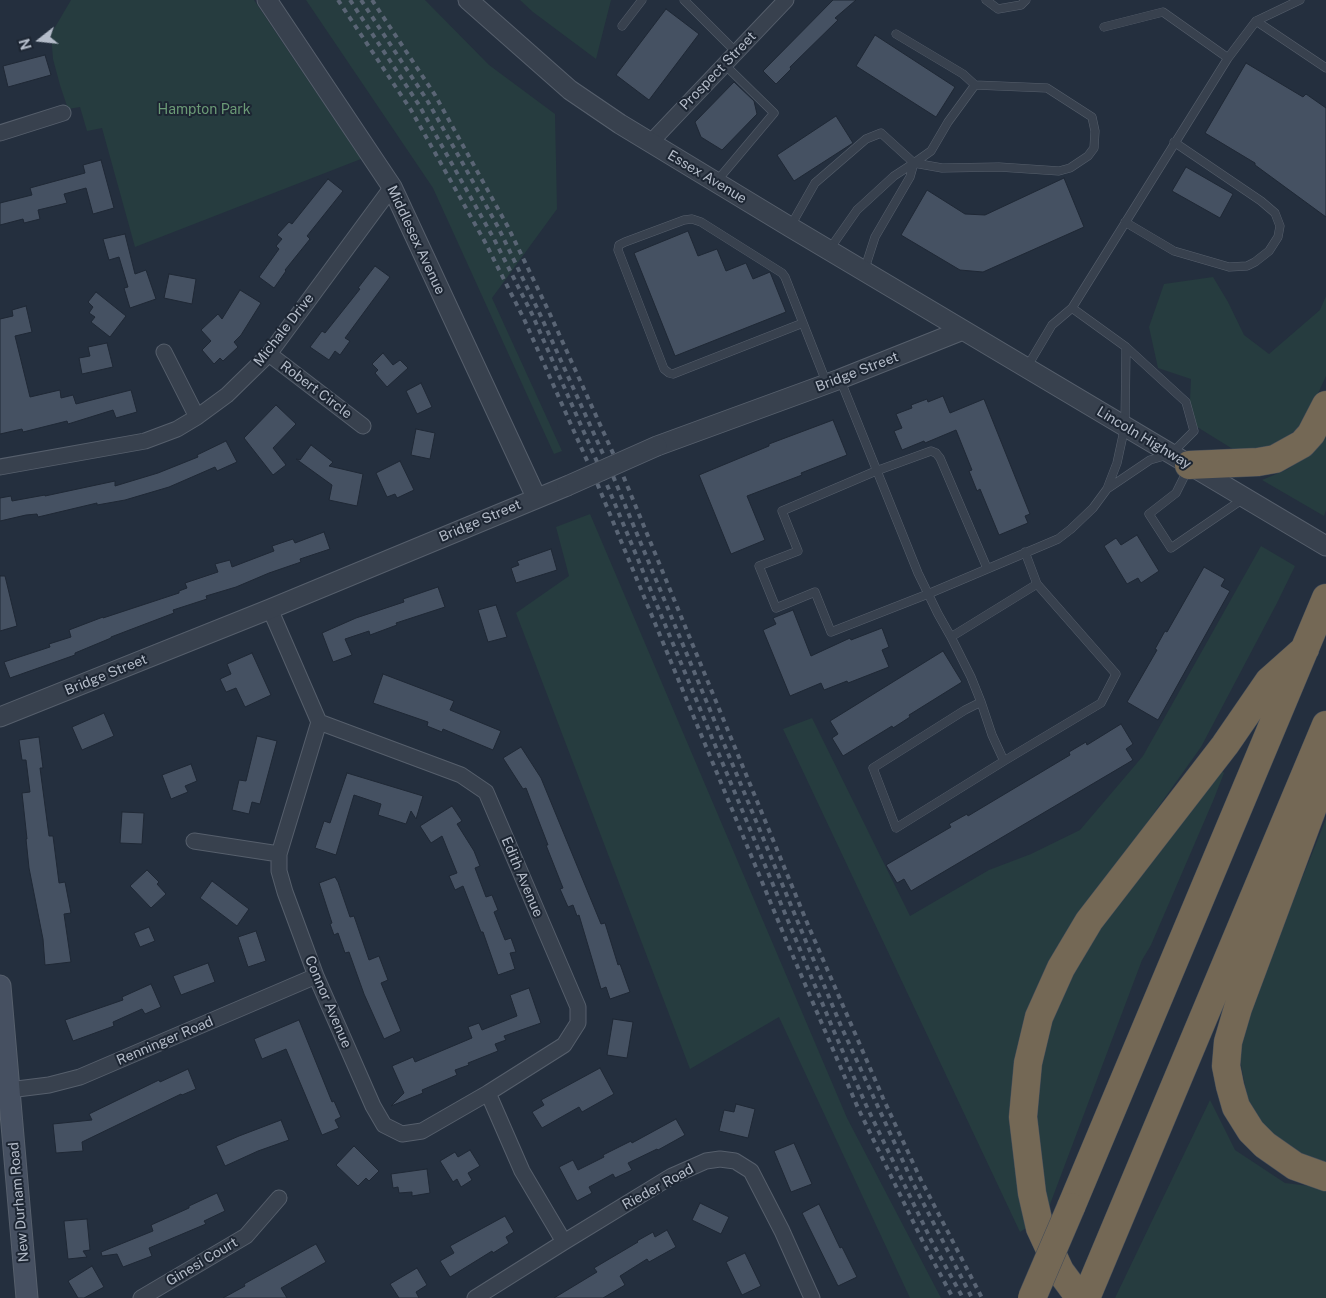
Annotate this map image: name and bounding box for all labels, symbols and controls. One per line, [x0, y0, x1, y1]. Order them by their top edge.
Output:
north arrow [15, 15, 65, 65]
street label: Prospect Street [676, 28, 760, 114]
text: N [16, 37, 35, 52]
park label: Hampton Park [157, 102, 251, 118]
street label: Essex Avenue [664, 147, 750, 207]
street label: Middlesex Avenue [383, 183, 449, 297]
street label: Michale Drive [250, 290, 318, 370]
street label: Bridge Street [813, 349, 901, 395]
street label: Robert Circle [277, 358, 355, 422]
street label: Lincoln Highway [1094, 403, 1194, 473]
street label: Bridge Street [437, 496, 523, 546]
street label: Bridge Street [62, 651, 150, 699]
street label: Edith Avenue [498, 834, 546, 920]
street label: Connor Avenue [301, 953, 355, 1051]
street label: Renninger Road [114, 1013, 216, 1069]
street label: New Durham Road [5, 1141, 33, 1263]
street label: Rieder Road [619, 1160, 697, 1214]
street label: Ginesi Court [163, 1234, 241, 1290]

